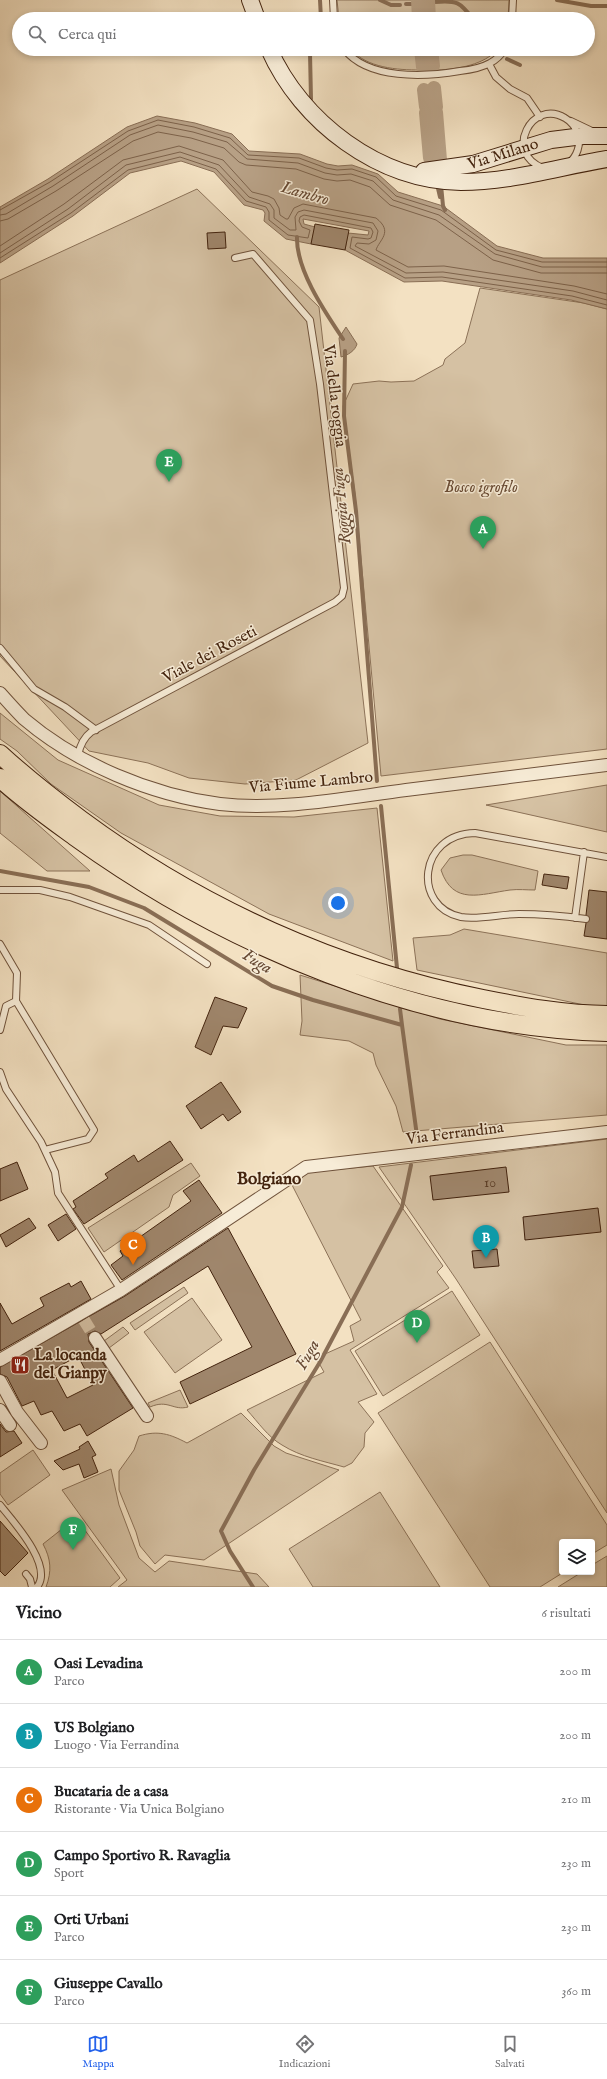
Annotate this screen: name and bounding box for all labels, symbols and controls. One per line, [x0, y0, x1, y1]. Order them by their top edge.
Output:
search box [12, 12, 595, 56]
icon: search [26, 23, 48, 45]
text: Cerca qui [58, 25, 117, 44]
street label: Via Milano [464, 134, 541, 175]
water label: Lambro [278, 177, 331, 211]
street label: Via della roggia [318, 343, 350, 449]
pin: E [156, 449, 182, 482]
water label: Roggia Fuga [327, 466, 356, 545]
park label: Bosco igrofilo [444, 478, 518, 498]
pin: A [470, 516, 496, 549]
street label: Viale dei Roseti [159, 622, 261, 689]
street label: Via Fiume Lambro [247, 768, 374, 798]
your location [328, 893, 348, 913]
water label: Fuga [238, 945, 276, 979]
street label: Via Ferrandina [404, 1118, 505, 1150]
district label: Bolgiano [237, 1169, 301, 1190]
house number: 10 [484, 1174, 496, 1192]
pin: B [473, 1225, 499, 1258]
pin: C [120, 1232, 146, 1265]
pin: D [404, 1310, 430, 1343]
water label: Fuga [291, 1336, 325, 1374]
place label: La locanda del Gianpy [34, 1346, 108, 1384]
restaurant icon: La locanda del Gianpy [9, 1354, 31, 1376]
pin: F [60, 1517, 86, 1550]
map controls [559, 1539, 595, 1575]
button: layers [559, 1539, 595, 1575]
text: Vicino [16, 1603, 62, 1624]
text: 6 risultati [542, 1605, 591, 1622]
text: Oasi Levadina [54, 1654, 143, 1673]
text: A [25, 1663, 33, 1680]
text: 200 m [559, 1663, 591, 1680]
text: Parco [54, 1673, 84, 1690]
text: US Bolgiano [54, 1718, 134, 1737]
text: B [25, 1727, 33, 1744]
text: 200 m [559, 1727, 591, 1744]
text: Luogo · Via Ferrandina [54, 1737, 179, 1754]
text: Bucataria de a casa [54, 1782, 168, 1801]
text: C [24, 1791, 34, 1808]
text: 210 m [561, 1791, 591, 1808]
text: Ristorante · Via Unica Bolgiano [54, 1801, 224, 1818]
text: Campo Sportivo R. Ravaglia [54, 1846, 230, 1865]
text: D [24, 1855, 34, 1872]
text: 230 m [561, 1855, 591, 1872]
text: Sport [54, 1865, 84, 1882]
text: Orti Urbani [54, 1910, 129, 1929]
text: E [24, 1919, 34, 1936]
text: 230 m [561, 1919, 591, 1936]
text: Parco [54, 1929, 84, 1946]
text: Giuseppe Cavallo [54, 1974, 163, 1993]
text: F [25, 1983, 33, 2000]
text: 360 m [561, 1983, 591, 2000]
text: Parco [54, 1993, 84, 2010]
tab: Mappa [82, 2033, 114, 2071]
tab: Indicazioni [279, 2033, 330, 2071]
tab: Salvati [495, 2033, 525, 2071]

